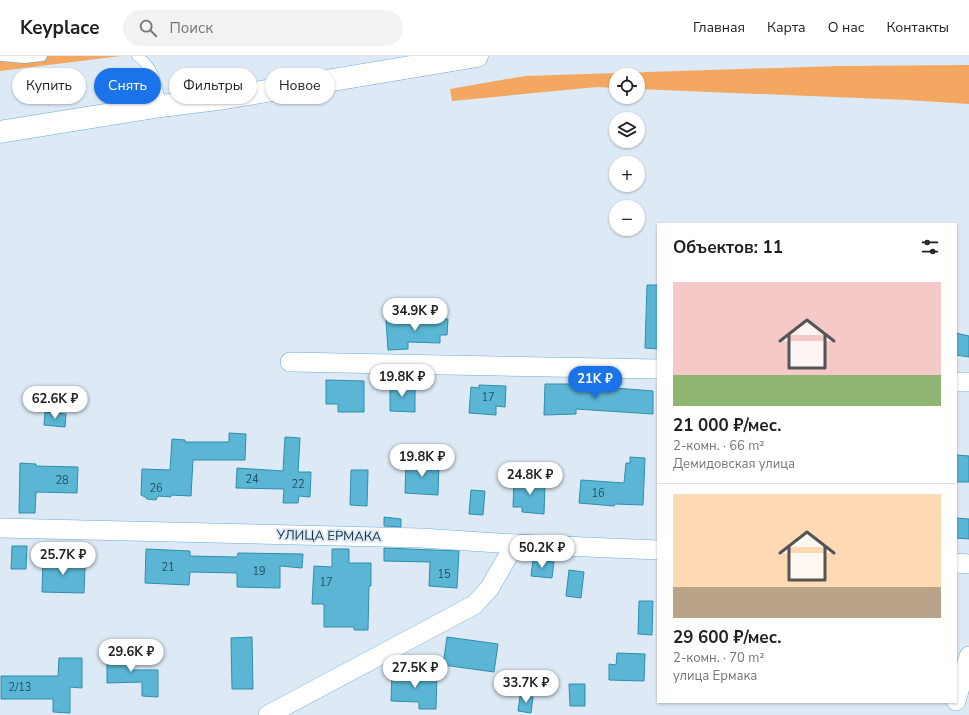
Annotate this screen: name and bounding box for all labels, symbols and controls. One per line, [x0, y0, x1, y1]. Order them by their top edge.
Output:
search box [123, 10, 403, 46]
text: Keyplace [20, 15, 99, 41]
icon: search [137, 17, 159, 39]
text: Поиск [169, 18, 213, 38]
text: Главная [693, 18, 745, 37]
text: Карта [767, 18, 806, 37]
text: О нас [828, 18, 864, 37]
text: Контакты [886, 18, 949, 37]
chip: Купить [12, 68, 86, 104]
chip: Снять [94, 68, 161, 104]
chip: Фильтры [169, 68, 257, 104]
chip: Новое [265, 68, 335, 104]
map controls [609, 68, 645, 236]
button: locate [609, 68, 645, 104]
button: layers [609, 112, 645, 148]
button: + [609, 156, 645, 192]
button: − [609, 200, 645, 236]
text: Объектов: 11 [673, 236, 783, 259]
icon: filters [919, 236, 941, 258]
pin: 34.9K ₽ [378, 298, 452, 332]
text: 34.9K ₽ [392, 302, 438, 320]
icon: home [771, 308, 843, 380]
pin: 19.8K ₽ [365, 364, 439, 398]
pin: 21K ₽ [567, 366, 623, 400]
text: 19.8K ₽ [379, 368, 425, 386]
text: 21K ₽ [577, 370, 613, 388]
pin: 62.6K ₽ [18, 386, 92, 420]
text: 62.6K ₽ [32, 390, 78, 408]
house number: 17 [481, 390, 495, 405]
text: 21 000 ₽/мес. [673, 414, 781, 437]
text: 2-комн. · 66 m² [673, 437, 764, 455]
pin: 19.8K ₽ [385, 444, 459, 478]
text: 19.8K ₽ [399, 448, 445, 466]
text: Демидовская улица [673, 455, 795, 473]
pin: 24.8K ₽ [493, 462, 567, 496]
text: 24.8K ₽ [507, 466, 553, 484]
house number: 24 [245, 472, 259, 487]
house number: 28 [55, 473, 69, 488]
house number: 22 [291, 477, 305, 492]
house number: 26 [149, 481, 163, 496]
house number: 16 [591, 486, 605, 501]
icon: home [771, 520, 843, 592]
street label: УЛИЦА ЕРМАКА [275, 526, 382, 546]
pin: 50.2K ₽ [505, 535, 579, 569]
text: 50.2K ₽ [519, 539, 565, 557]
pin: 25.7K ₽ [26, 542, 100, 576]
text: 25.7K ₽ [40, 546, 86, 564]
house number: 21 [161, 560, 175, 575]
house number: 19 [252, 564, 266, 579]
house number: 15 [437, 567, 451, 582]
house number: 17 [319, 575, 333, 590]
text: 29 600 ₽/мес. [673, 626, 781, 649]
pin: 29.6K ₽ [94, 639, 168, 673]
text: 29.6K ₽ [108, 643, 154, 661]
text: 2-комн. · 70 m² [673, 649, 764, 667]
pin: 27.5K ₽ [378, 655, 452, 689]
text: 27.5K ₽ [392, 659, 438, 677]
text: улица Ермака [673, 667, 757, 685]
pin: 33.7K ₽ [489, 670, 563, 704]
text: 33.7K ₽ [503, 674, 549, 692]
house number: 2/13 [9, 680, 31, 695]

